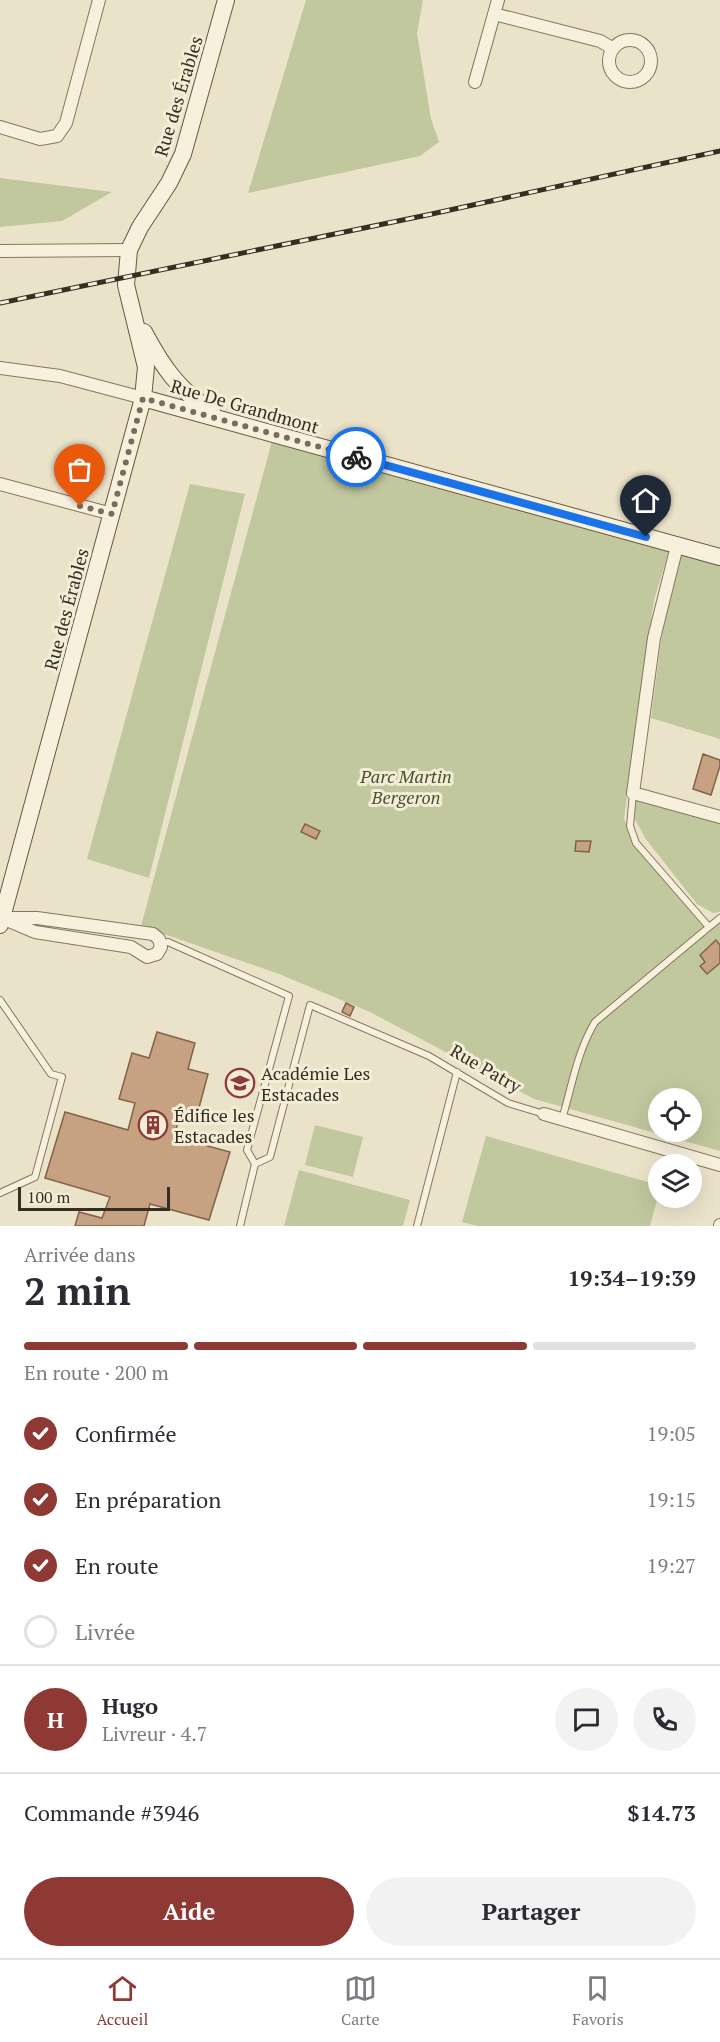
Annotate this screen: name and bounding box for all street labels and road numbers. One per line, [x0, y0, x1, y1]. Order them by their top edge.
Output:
street label: Rue des Érables [148, 33, 208, 159]
street label: Rue De Grandmont [168, 373, 322, 439]
street label: Rue des Érables [38, 546, 94, 672]
street label: Rue Patry [446, 1038, 527, 1098]

